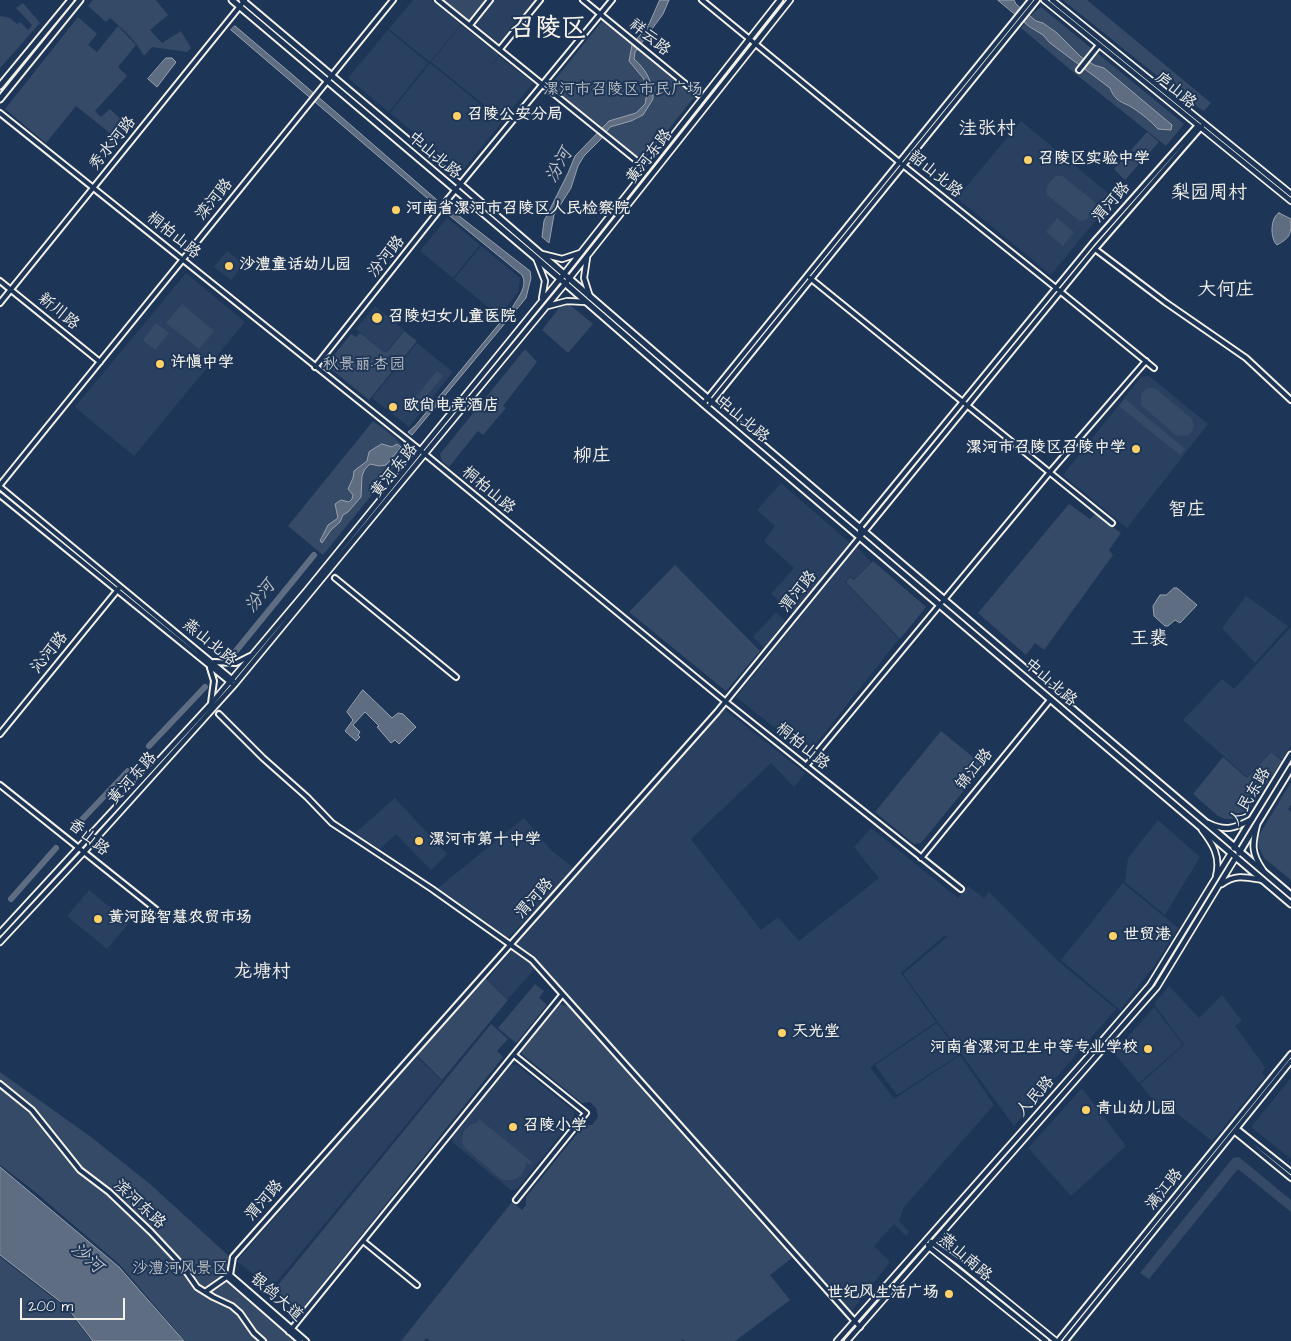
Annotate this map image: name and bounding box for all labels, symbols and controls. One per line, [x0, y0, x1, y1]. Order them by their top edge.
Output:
district label: 召陵区 [509, 15, 587, 47]
street label: 祥云路 [624, 15, 674, 61]
street label: 庐山路 [1150, 68, 1200, 114]
park label: 漯河市召陵区市民广场 [543, 81, 703, 101]
place label: 召陵公安分局 [467, 106, 563, 126]
marker: 召陵公安分局 [451, 110, 463, 122]
street label: 秀水河路 [85, 113, 141, 175]
district label: 洼张村 [959, 119, 1015, 141]
street label: 黄河东路 [623, 126, 677, 188]
street label: 中山北路 [403, 128, 465, 184]
water label: 汾河 [542, 145, 578, 187]
street label: 韶山北路 [904, 147, 966, 203]
place label: 召陵区实验中学 [1038, 150, 1150, 170]
marker: 召陵区实验中学 [1022, 154, 1034, 166]
street label: 滦河路 [192, 175, 238, 225]
street label: 渭河路 [1089, 179, 1135, 227]
district label: 梨园周村 [1171, 183, 1247, 205]
place label: 河南省漯河市召陵区人民检察院 [406, 200, 630, 220]
marker: 河南省漯河市召陵区人民检察院 [390, 204, 402, 216]
street label: 桐柏山路 [142, 208, 204, 264]
street label: 汾河路 [364, 232, 410, 282]
place label: 沙澧童话幼儿园 [239, 256, 351, 276]
marker: 沙澧童话幼儿园 [223, 260, 235, 272]
district label: 大何庄 [1198, 280, 1254, 302]
street label: 新川路 [33, 289, 83, 335]
place label: 召陵妇女儿童医院 [388, 308, 516, 328]
marker: 召陵妇女儿童医院 [370, 311, 384, 325]
place label: 许慎中学 [170, 354, 234, 374]
park label: 秋景丽·杏园 [323, 356, 405, 376]
marker: 许慎中学 [154, 358, 166, 370]
street label: 中山北路 [711, 392, 773, 448]
place label: 欧尚电竞酒店 [403, 397, 499, 417]
marker: 欧尚电竞酒店 [387, 401, 399, 413]
place label: 漯河市召陵区召陵中学 [966, 439, 1126, 459]
street label: 黄河东路 [367, 440, 423, 502]
marker: 漯河市召陵区召陵中学 [1130, 443, 1142, 455]
district label: 柳庄 [573, 446, 611, 468]
street label: 桐柏山路 [457, 463, 519, 519]
district label: 智庄 [1168, 500, 1206, 522]
street label: 渭河路 [776, 567, 822, 617]
water label: 汾河 [241, 576, 281, 618]
street label: 燕山北路 [178, 615, 240, 671]
street label: 沁河路 [27, 628, 73, 678]
district label: 王裴 [1130, 629, 1168, 651]
street label: 中山北路 [1020, 655, 1080, 711]
street label: 桐柏山路 [771, 719, 833, 775]
street label: 锦江路 [952, 745, 998, 795]
street label: 黄河东路 [104, 749, 162, 809]
street label: 人民东路 [1226, 765, 1276, 829]
street label: 香山路 [63, 815, 113, 861]
place label: 漯河市第十中学 [429, 831, 541, 851]
marker: 漯河市第十中学 [413, 835, 425, 847]
street label: 渭河路 [512, 875, 558, 923]
place label: 黄河路智慧农贸市场 [108, 909, 252, 929]
marker: 黄河路智慧农贸市场 [92, 913, 104, 925]
place label: 世贸港 [1123, 926, 1171, 946]
marker: 世贸港 [1107, 930, 1119, 942]
district label: 龙塘村 [234, 962, 290, 984]
place label: 天光堂 [792, 1023, 840, 1043]
marker: 天光堂 [776, 1027, 788, 1039]
place label: 河南省漯河卫生中等专业学校 [930, 1039, 1138, 1059]
marker: 河南省漯河卫生中等专业学校 [1142, 1043, 1154, 1055]
street label: 人民路 [1013, 1073, 1059, 1121]
place label: 青山幼儿园 [1096, 1100, 1176, 1120]
marker: 青山幼儿园 [1080, 1104, 1092, 1116]
place label: 召陵小学 [523, 1117, 587, 1137]
marker: 召陵小学 [507, 1121, 519, 1133]
street label: 漓江路 [1142, 1165, 1188, 1215]
street label: 滨河东路 [109, 1176, 169, 1234]
street label: 渭河路 [242, 1177, 288, 1225]
street label: 燕山南路 [935, 1230, 995, 1286]
water label: 沙河 [65, 1239, 107, 1279]
park label: 沙澧河风景区 [132, 1260, 228, 1280]
street label: 银鸽大道 [246, 1270, 306, 1326]
place label: 世纪风生活广场 [827, 1284, 939, 1304]
scale bar [22, 1288, 128, 1320]
marker: 世纪风生活广场 [943, 1288, 955, 1300]
text: 200 m [28, 1296, 73, 1317]

